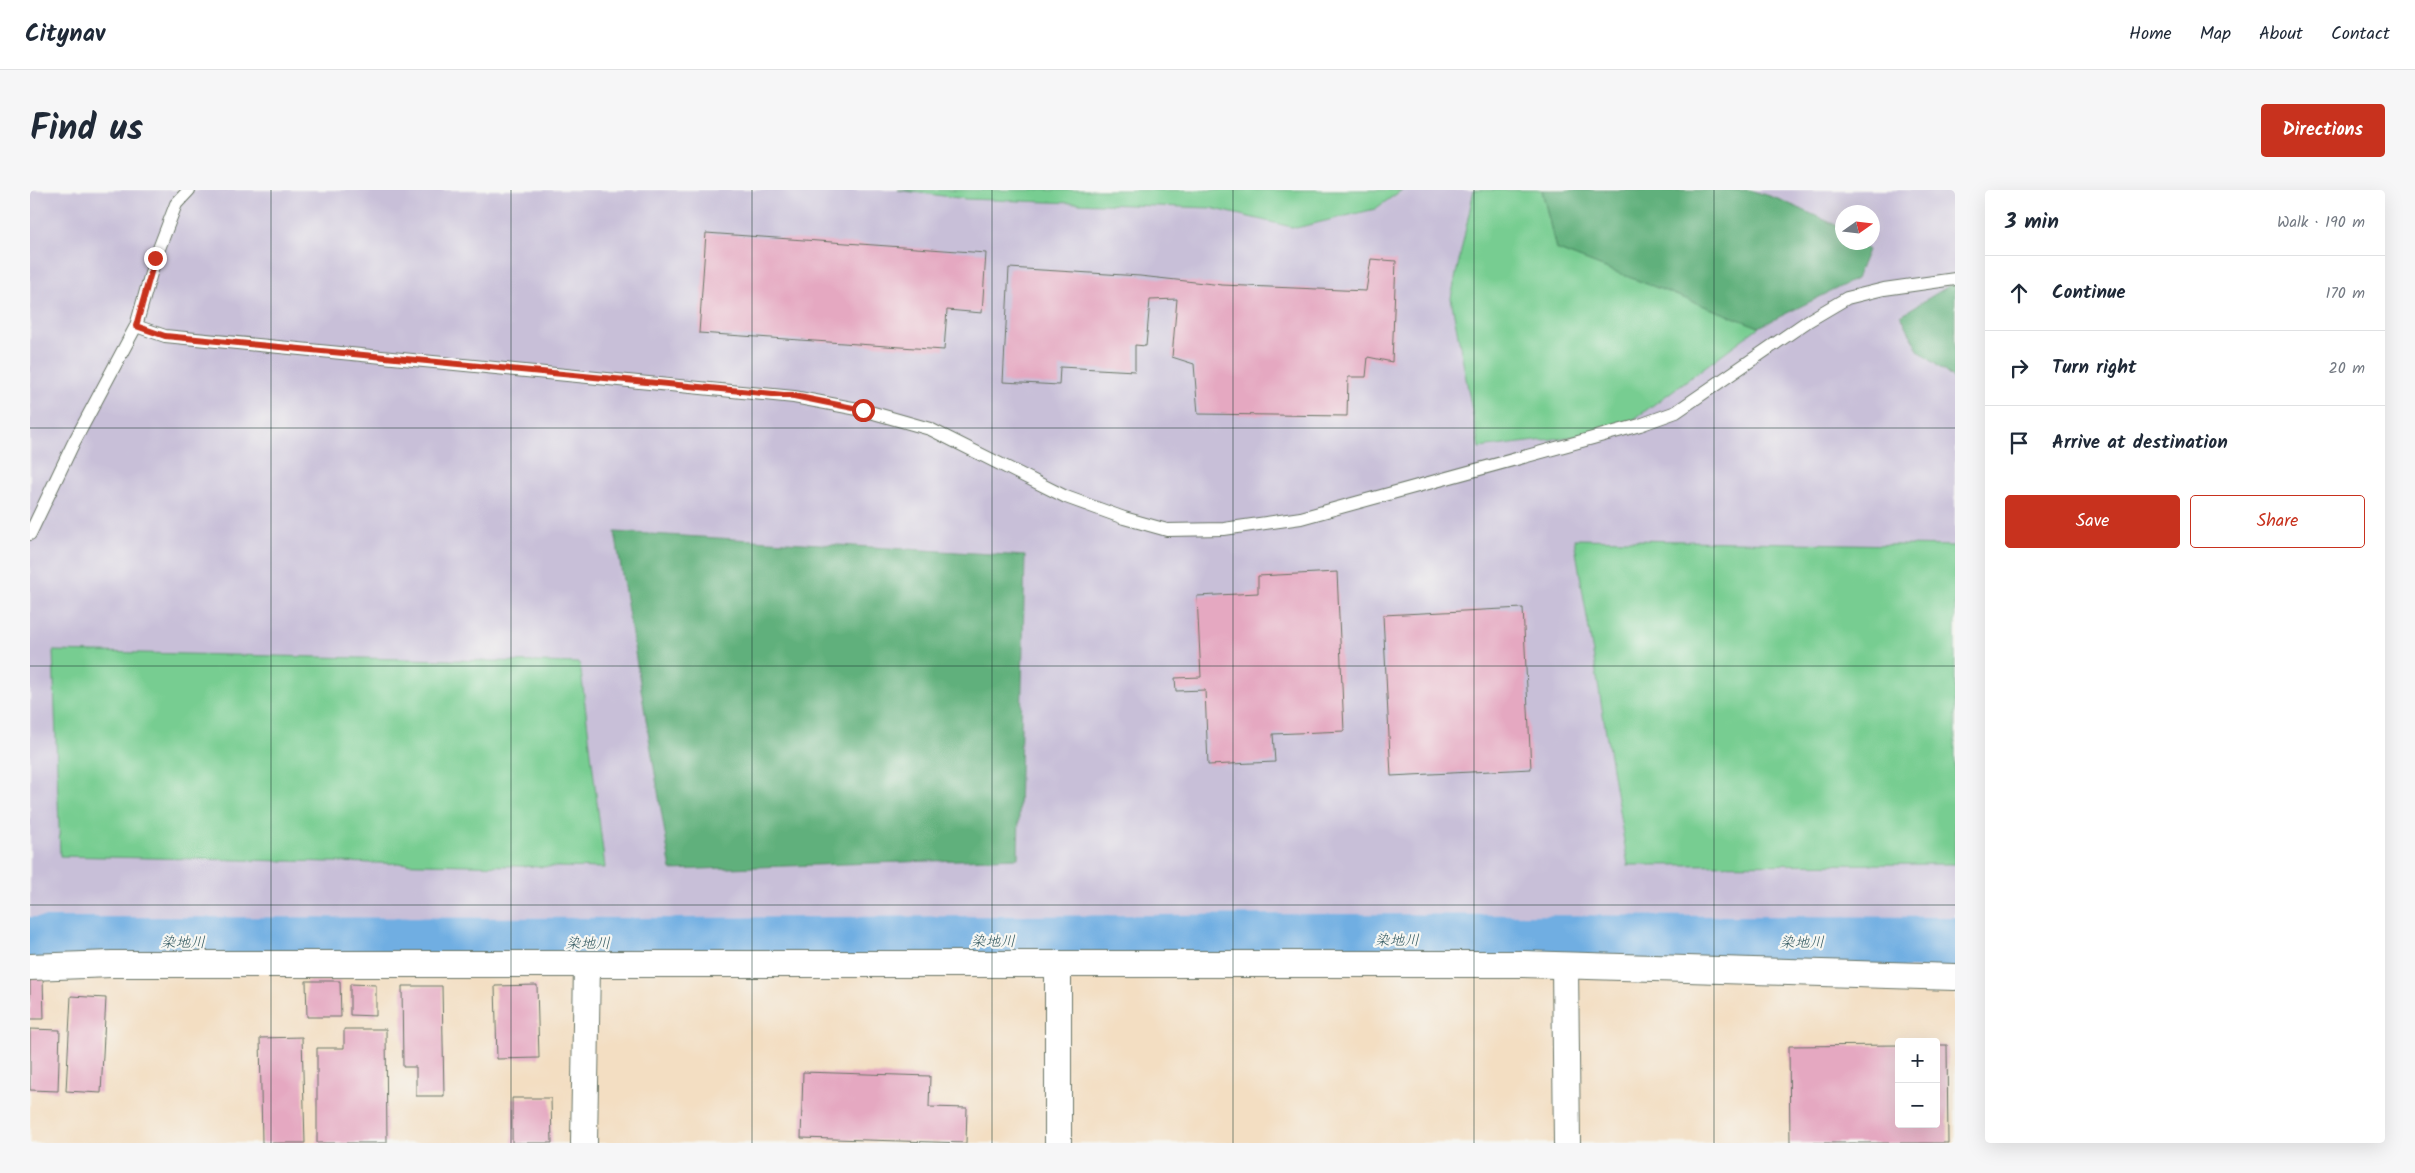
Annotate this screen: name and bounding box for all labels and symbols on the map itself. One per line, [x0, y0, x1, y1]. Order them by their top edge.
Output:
north arrow [1835, 205, 1880, 250]
route end [144, 247, 167, 270]
route start [852, 399, 875, 422]
water label: 染地川 [1374, 929, 1420, 953]
water label: 染地川 [970, 930, 1016, 954]
water label: 染地川 [160, 931, 206, 955]
water label: 染地川 [1779, 931, 1825, 955]
water label: 染地川 [565, 932, 611, 956]

